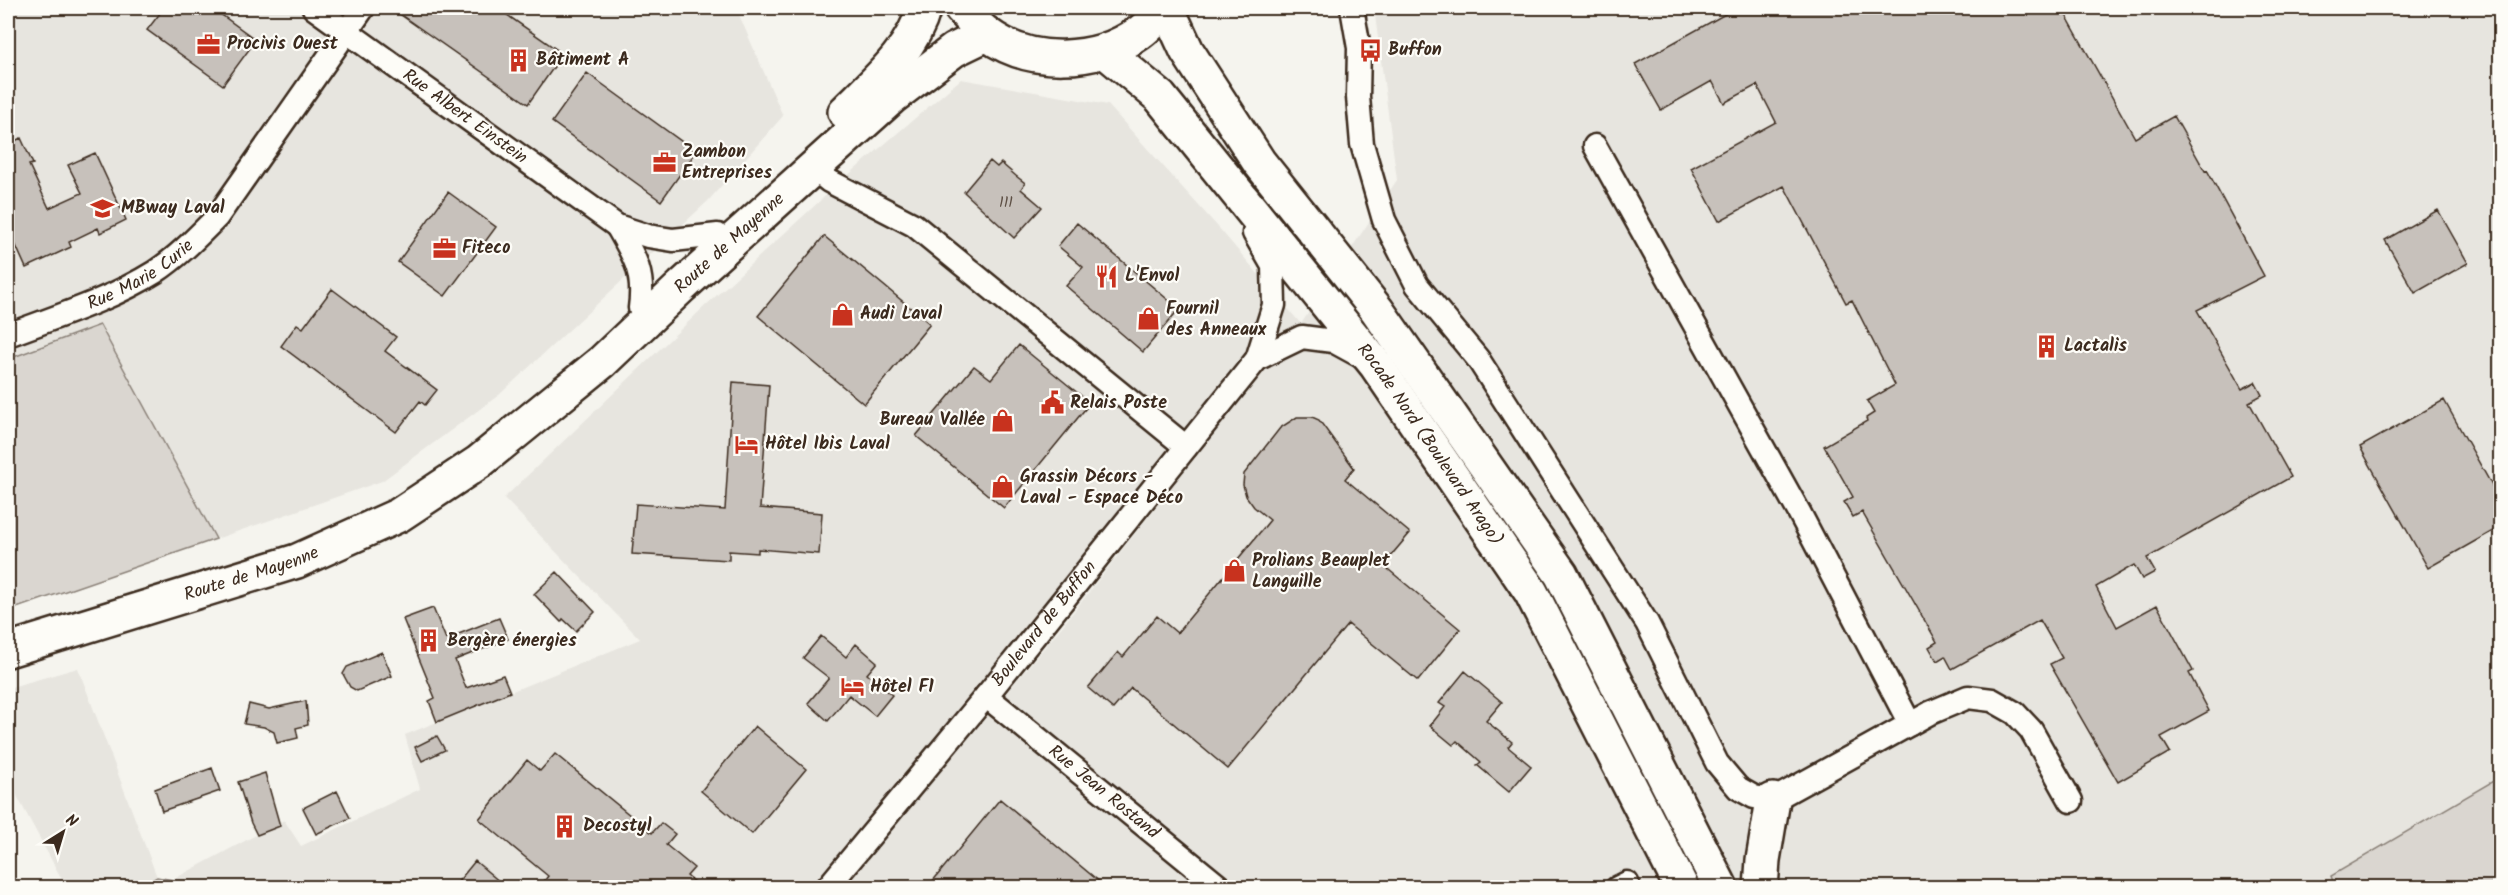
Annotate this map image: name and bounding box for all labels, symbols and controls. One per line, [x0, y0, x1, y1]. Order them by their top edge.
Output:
place label: Procivis Ouest [227, 30, 339, 59]
office icon: Procivis Ouest [196, 31, 222, 57]
place label: Buffon [1388, 36, 1442, 65]
bus stop icon: Buffon [1357, 37, 1383, 63]
place label: Bâtiment A [536, 46, 629, 75]
building icon: Bâtiment A [505, 47, 531, 73]
street label: Rue Albert Einstein [396, 61, 534, 172]
place label: Zambon Entreprises [682, 138, 772, 188]
office icon: Zambon Entreprises [651, 149, 677, 175]
street label: Route de Mayenne [667, 186, 791, 301]
house number: 111 [999, 191, 1013, 215]
place label: MBway Laval [121, 194, 225, 223]
school or university icon: MBway Laval [90, 195, 116, 221]
street label: Rue Marie Curie [83, 232, 201, 318]
place label: Fiteco [462, 234, 510, 263]
office icon: Fiteco [431, 235, 457, 261]
place label: L'Envol [1125, 262, 1179, 291]
restaurant icon: L'Envol [1094, 263, 1120, 289]
place label: Fournil des Anneaux [1166, 295, 1267, 345]
place label: Audi Laval [860, 300, 942, 329]
shop icon: Audi Laval [829, 301, 855, 327]
shop icon: Fournil des Anneaux [1135, 306, 1161, 332]
place label: Lactalis [2064, 332, 2128, 361]
building icon: Lactalis [2033, 333, 2059, 359]
street label: Rocade Nord (Boulevard Arago) [1349, 337, 1510, 552]
place label: Relais Poste [1070, 389, 1167, 418]
public building icon: Relais Poste [1039, 390, 1065, 416]
place label: Bureau Vallée [880, 406, 985, 435]
shop icon: Bureau Vallée [990, 407, 1016, 433]
place label: Hôtel Ibis Laval [765, 430, 890, 459]
hotel icon: Hôtel Ibis Laval [734, 431, 760, 457]
place label: Grassin Décors - Laval - Espace Déco [1020, 463, 1183, 513]
shop icon: Grassin Décors - Laval - Espace Déco [989, 474, 1015, 500]
street label: Route de Mayenne [180, 538, 324, 609]
place label: Prolians Beauplet Languille [1252, 547, 1391, 597]
street label: Boulevard de Buffon [984, 554, 1104, 693]
shop icon: Prolians Beauplet Languille [1221, 558, 1247, 584]
place label: Bergère énergies [447, 627, 577, 656]
building icon: Bergère énergies [416, 628, 442, 654]
place label: Hôtel F1 [870, 673, 934, 702]
hotel icon: Hôtel F1 [839, 674, 865, 700]
street label: Rue Jean Rostand [1042, 738, 1167, 847]
north arrow [33, 802, 93, 862]
text: N [60, 808, 83, 834]
place label: Decostyl [583, 812, 652, 841]
building icon: Decostyl [552, 813, 578, 839]

